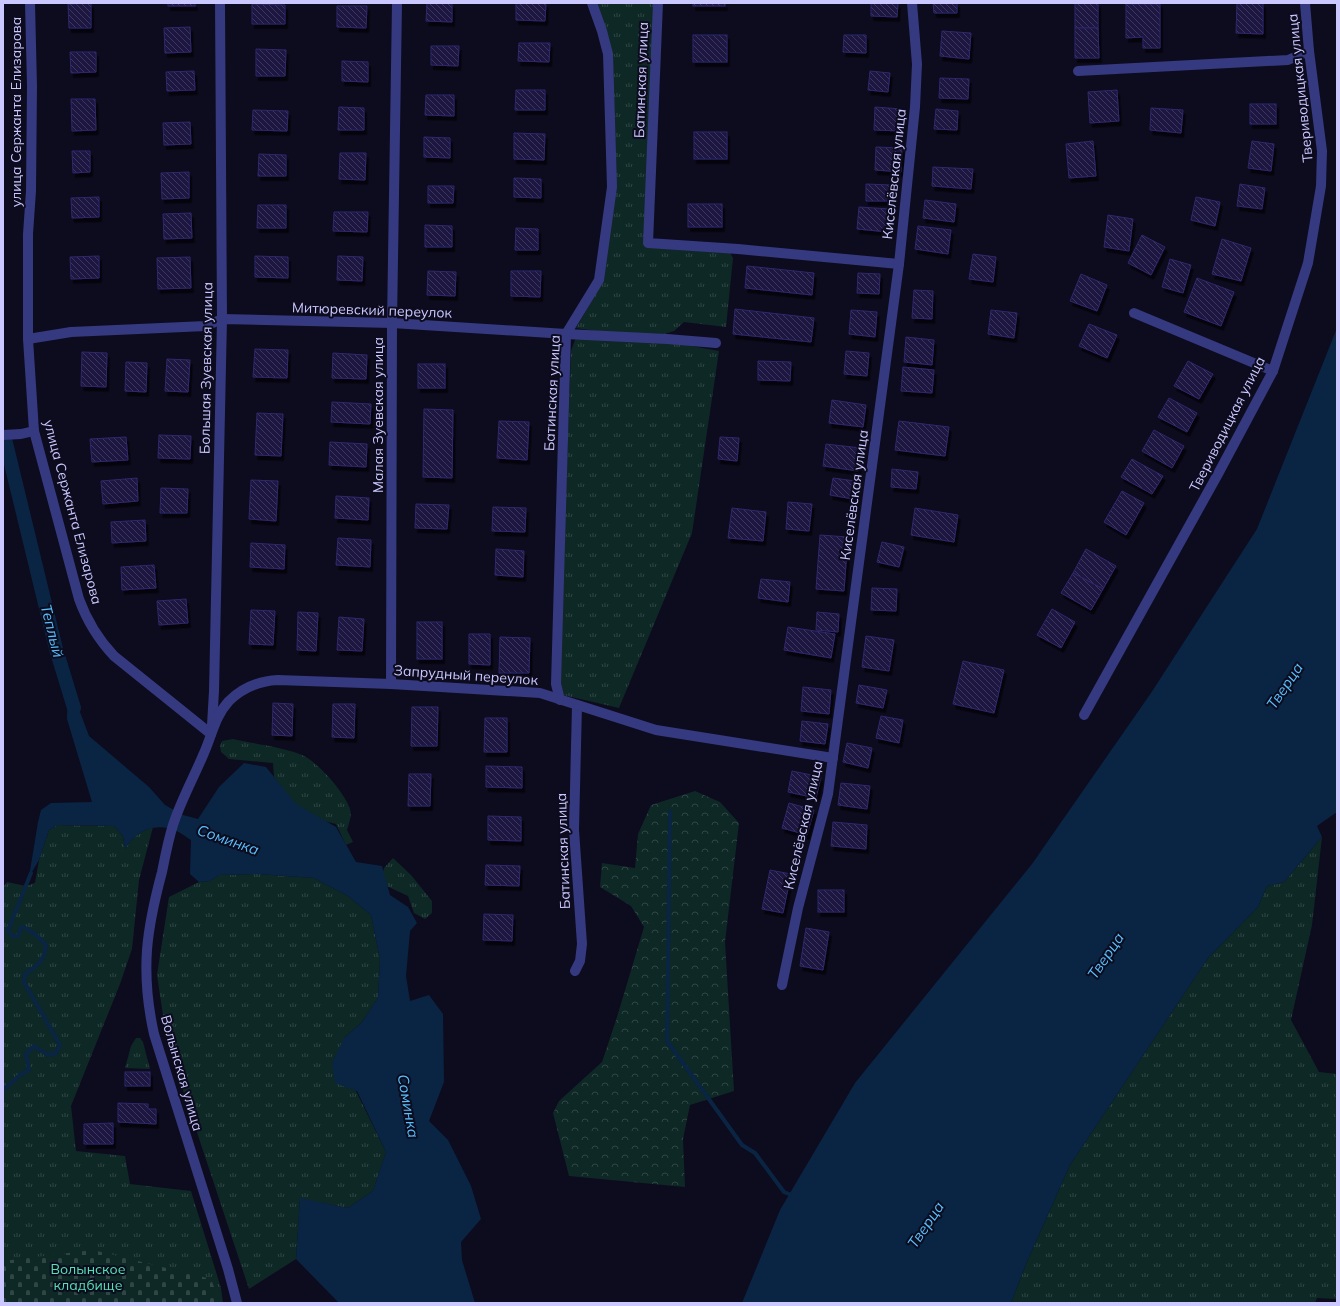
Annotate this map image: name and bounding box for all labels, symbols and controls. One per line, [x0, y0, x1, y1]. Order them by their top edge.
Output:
street label: Твериводицкая улица [1283, 13, 1317, 163]
street label: улица Сержанта Елизарова [7, 17, 25, 207]
street label: Батинская улица [630, 22, 652, 138]
street label: Киселёвская улица [878, 108, 910, 240]
street label: Большая Зуевская улица [195, 282, 217, 454]
street label: Митюревский переулок [292, 298, 453, 322]
street label: Батинская улица [540, 334, 564, 452]
street label: Малая Зуевская улица [369, 337, 387, 493]
street label: Твериводицкая улица [1185, 353, 1269, 495]
street label: улица Сержанта Елизарова [40, 418, 106, 606]
street label: Киселёвская улица [836, 429, 872, 561]
water label: Теплый [37, 602, 68, 659]
water label: Тверца [1262, 659, 1307, 713]
street label: Запрудный переулок [393, 661, 539, 689]
street label: Киселёвская улица [779, 759, 827, 891]
street label: Батинская улица [552, 793, 574, 909]
water label: Соминка [195, 820, 262, 859]
water label: Тверца [1083, 929, 1128, 983]
street label: Волынская улица [157, 1013, 207, 1133]
water label: Соминка [394, 1073, 423, 1139]
water label: Тверца [903, 1198, 948, 1252]
park label: Волынское кладбище [50, 1260, 126, 1294]

